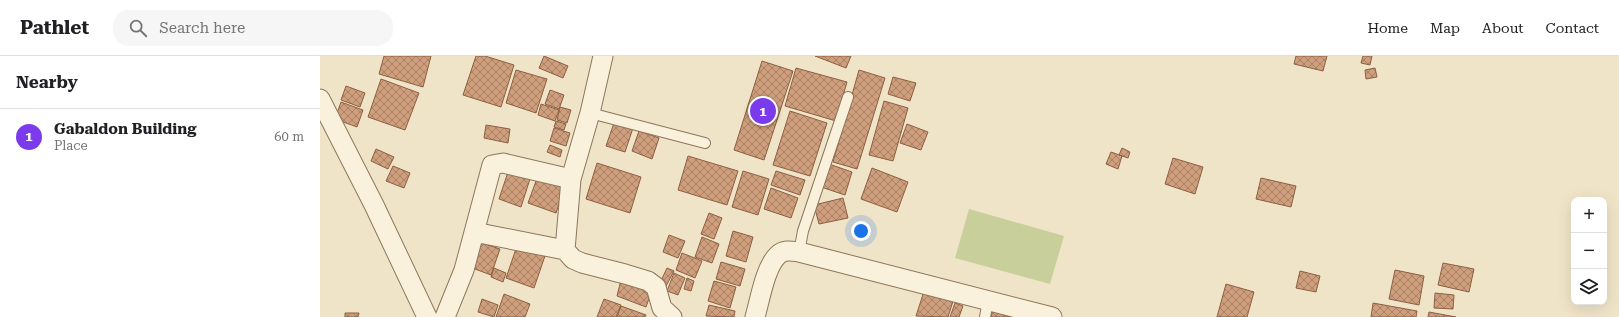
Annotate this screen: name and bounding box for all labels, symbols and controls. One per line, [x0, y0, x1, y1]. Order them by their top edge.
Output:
search box [113, 10, 393, 46]
text: Pathlet [20, 16, 89, 39]
icon: search [127, 17, 149, 39]
text: Search here [159, 19, 245, 37]
text: Home [1367, 20, 1408, 36]
text: Map [1430, 20, 1460, 36]
text: About [1482, 20, 1524, 36]
text: Contact [1546, 20, 1599, 36]
text: Nearby [16, 72, 78, 92]
pin: 1 [750, 96, 776, 126]
text: Gabaldon Building [54, 120, 197, 138]
text: 1 [25, 129, 33, 144]
text: 60 m [274, 129, 304, 144]
text: Place [54, 138, 88, 153]
map controls [1571, 197, 1607, 305]
button: + [1571, 197, 1607, 233]
your location [851, 221, 871, 241]
button: − [1571, 233, 1607, 269]
button: layers [1571, 269, 1607, 305]

